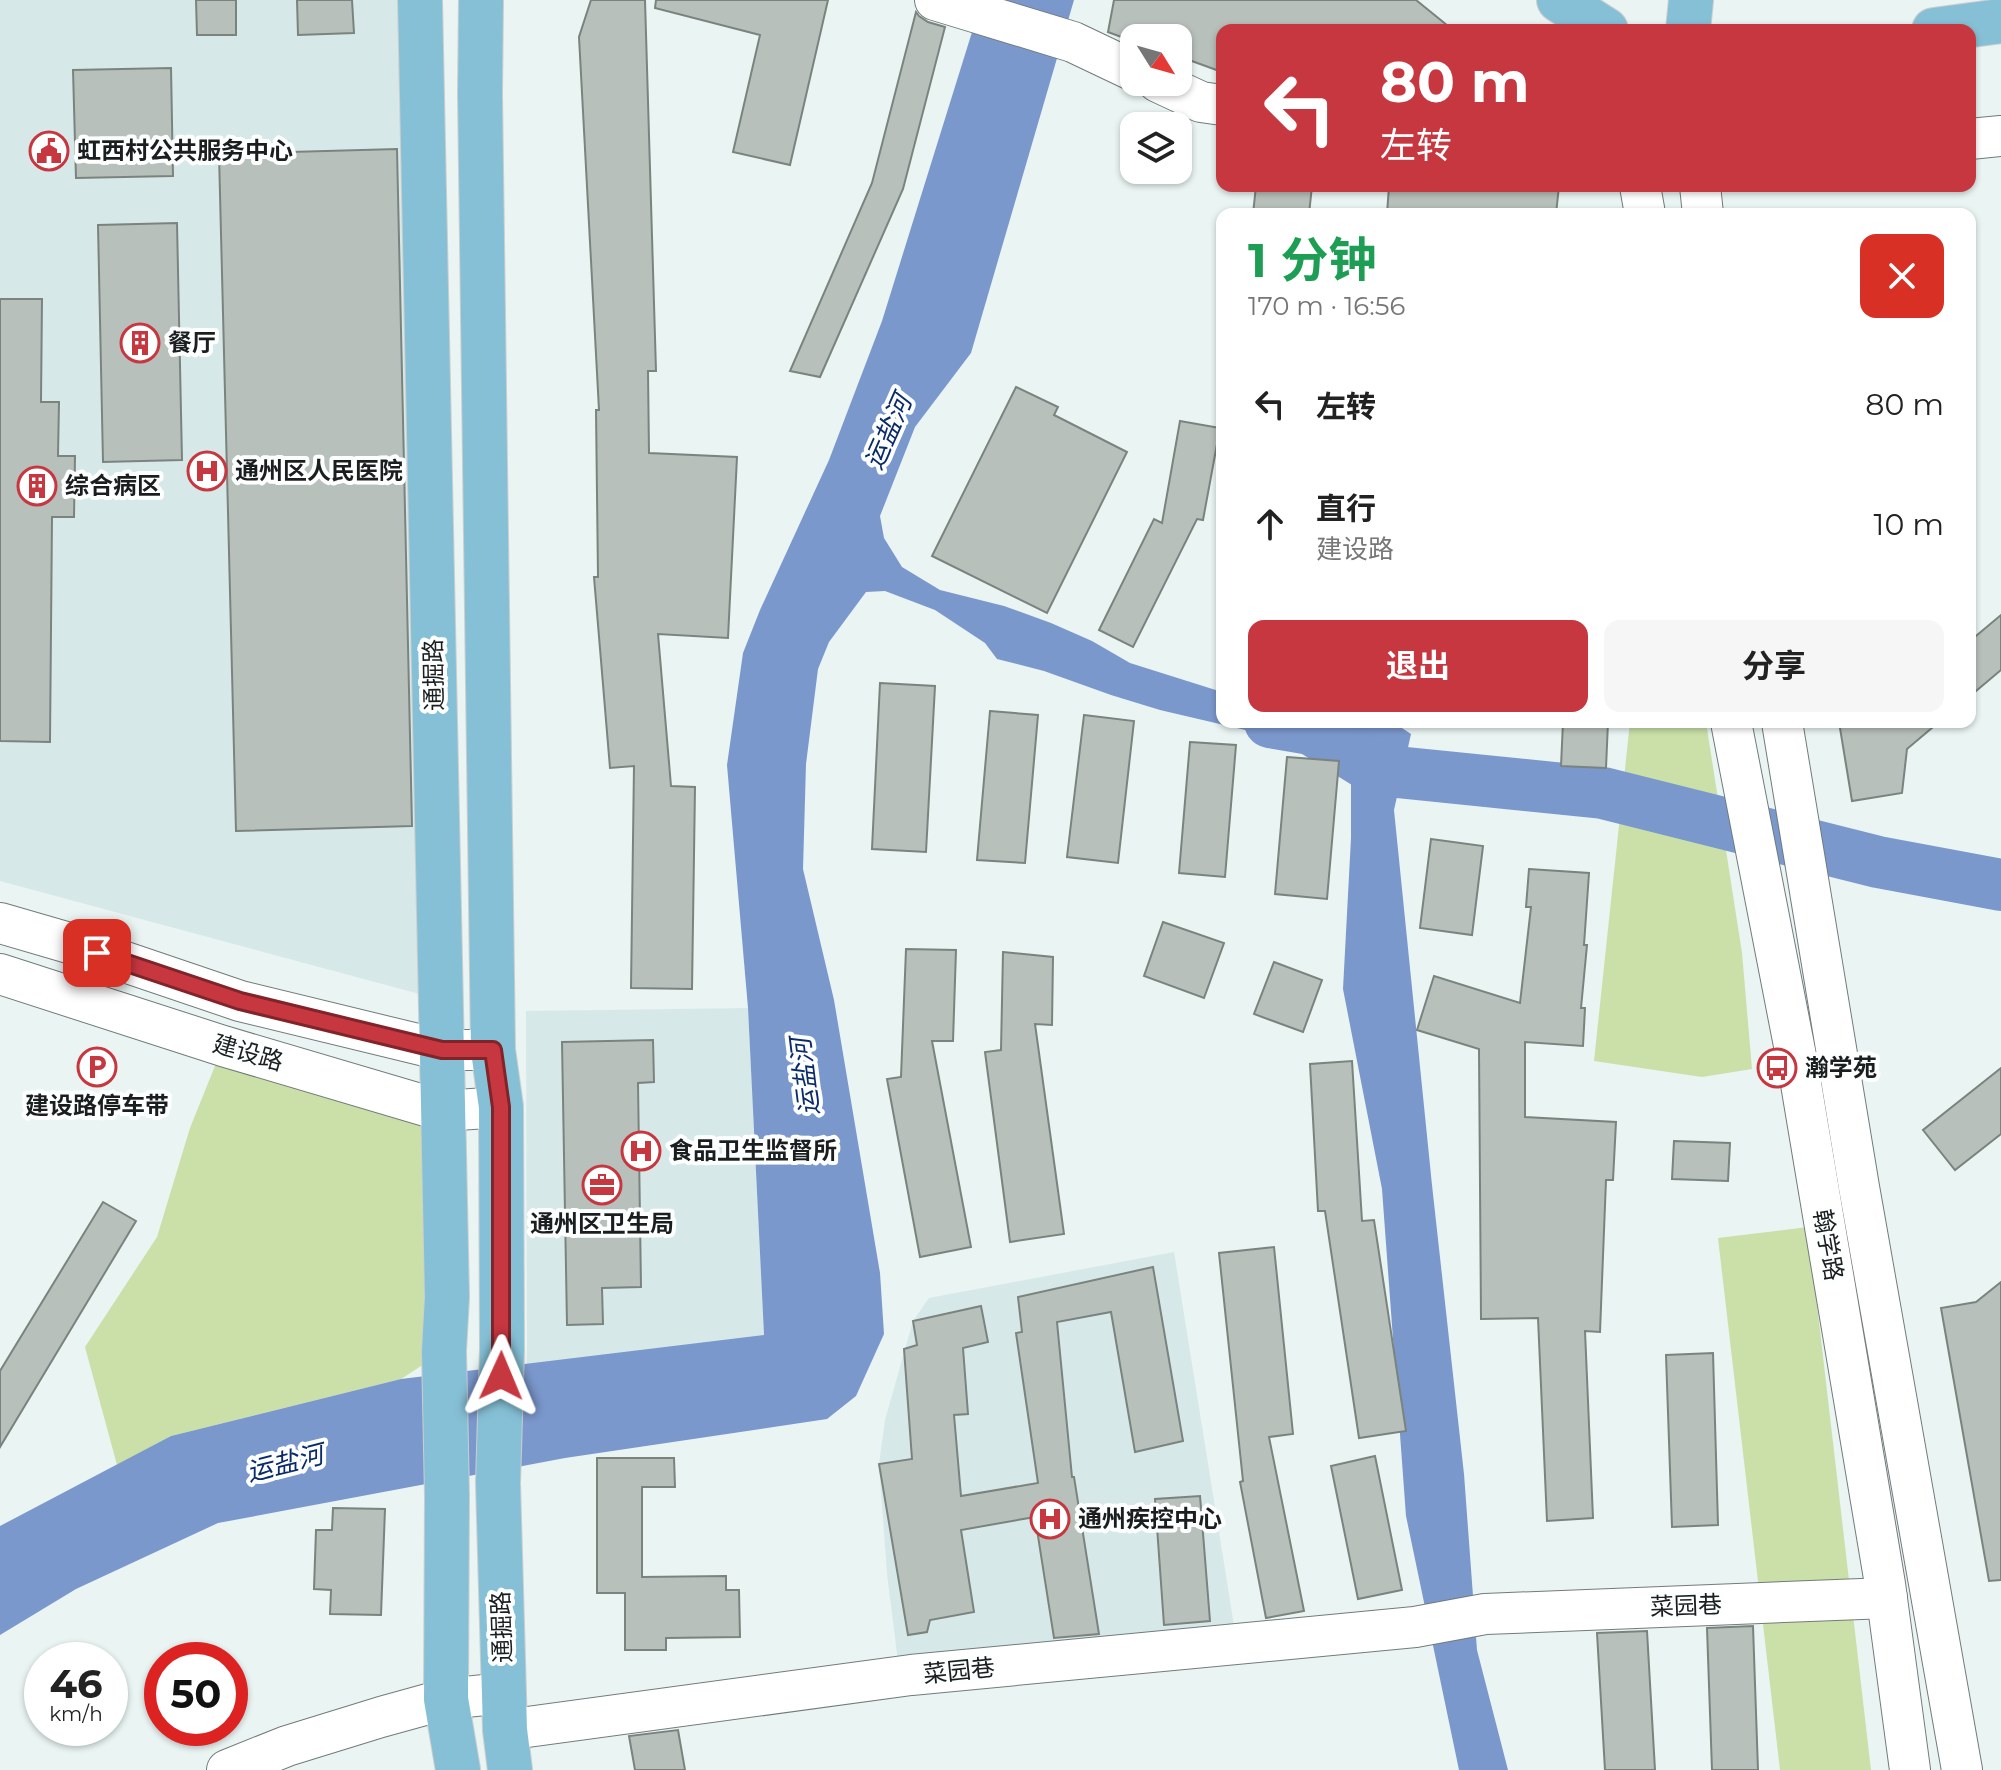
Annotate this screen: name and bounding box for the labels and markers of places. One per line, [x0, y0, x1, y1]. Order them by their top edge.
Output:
public building icon: 虹西村公共服务中心 [28, 130, 70, 172]
place label: 虹西村公共服务中心 [77, 136, 293, 165]
building icon: 餐厅 [119, 322, 161, 364]
place label: 餐厅 [168, 328, 216, 357]
hospital icon: 通州区人民医院 [186, 450, 228, 492]
place label: 通州区人民医院 [235, 456, 403, 485]
building icon: 综合病区 [16, 465, 58, 507]
place label: 综合病区 [65, 471, 161, 500]
pin [63, 919, 131, 987]
parking icon: 建设路停车带 [76, 1046, 118, 1088]
bus stop icon: 瀚学苑 [1756, 1047, 1798, 1089]
place label: 瀚学苑 [1805, 1053, 1877, 1082]
place label: 建设路停车带 [25, 1091, 169, 1120]
hospital icon: 食品卫生监督所 [620, 1130, 662, 1172]
place label: 食品卫生监督所 [669, 1136, 837, 1165]
office icon: 通州区卫生局 [581, 1164, 623, 1206]
place label: 通州区卫生局 [530, 1209, 674, 1238]
hospital icon: 通州疾控中心 [1029, 1498, 1071, 1540]
place label: 通州疾控中心 [1078, 1504, 1222, 1533]

